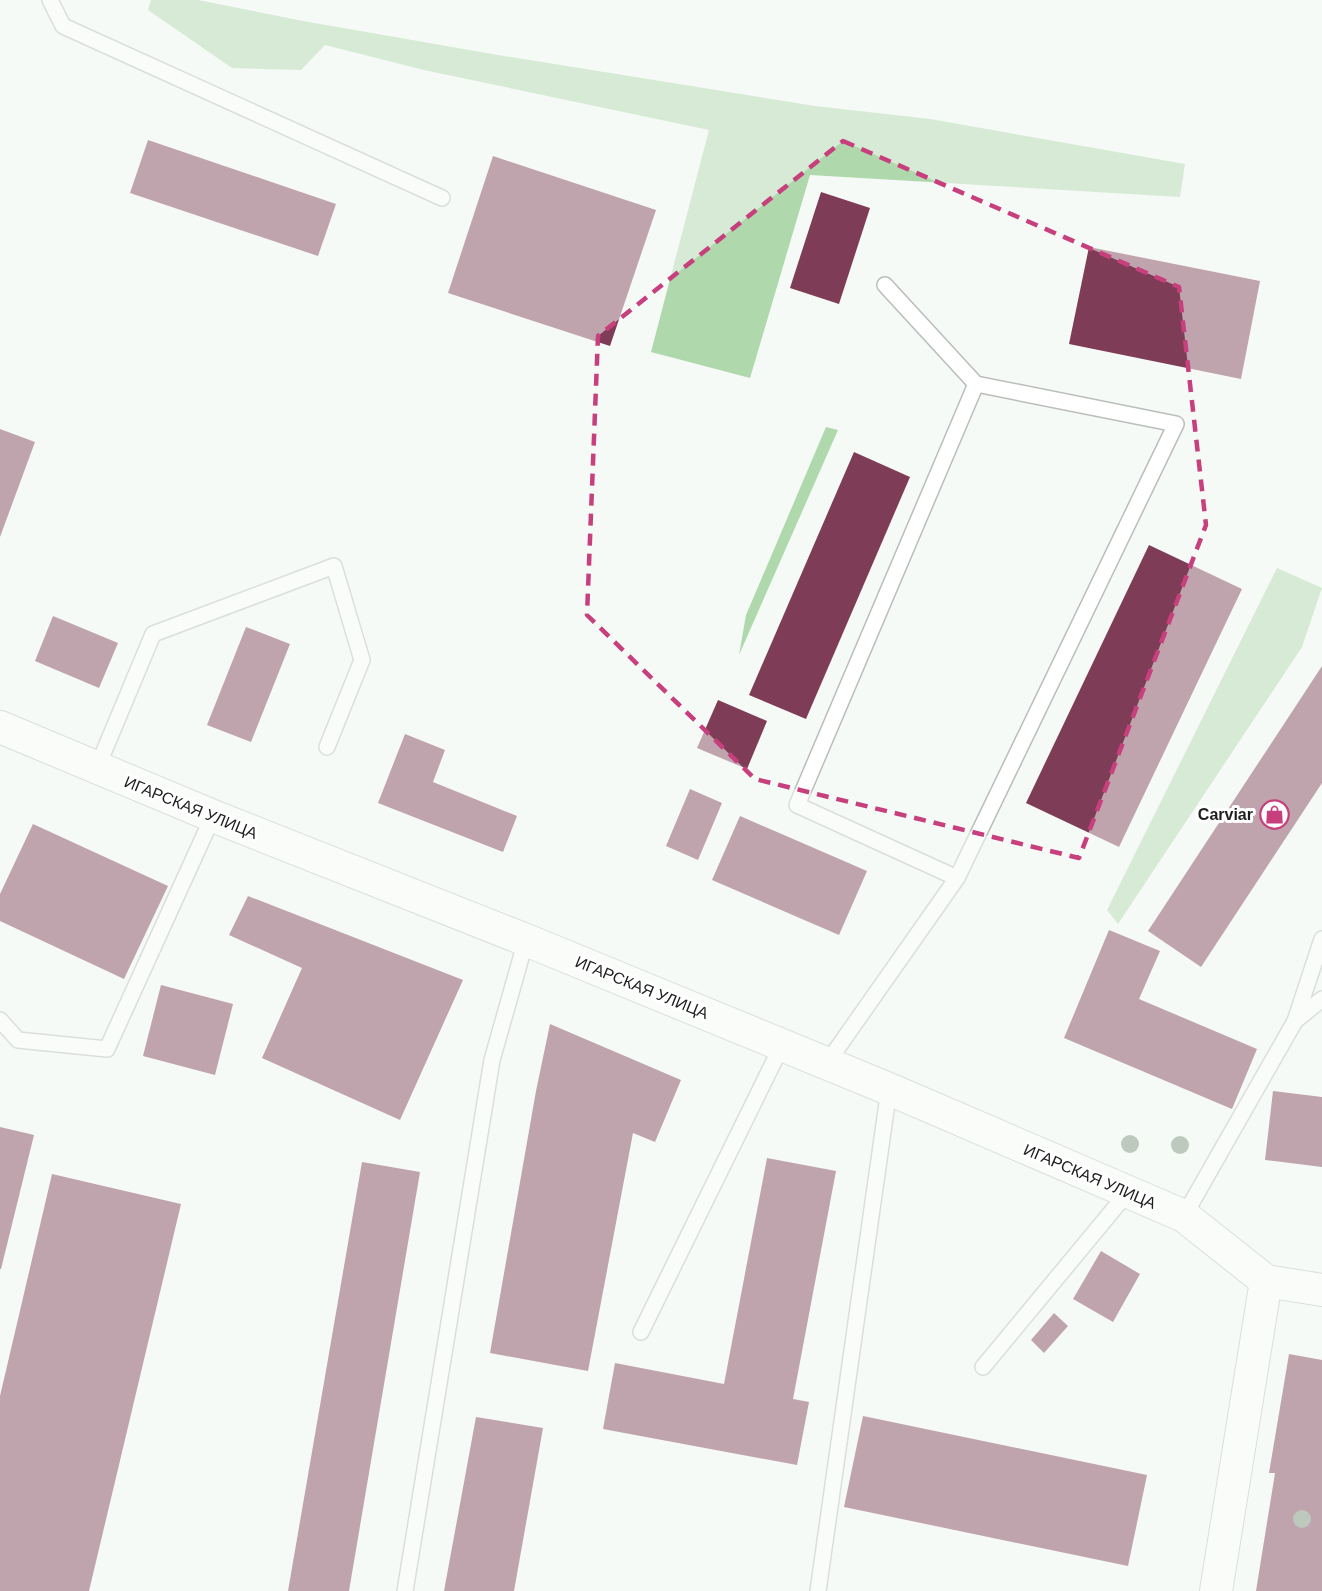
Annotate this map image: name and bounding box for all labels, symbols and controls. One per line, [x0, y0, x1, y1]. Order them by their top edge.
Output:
street label: ИГАРСКАЯ УЛИЦА [122, 773, 260, 842]
shop icon: Carviar [1258, 798, 1290, 830]
place label: Carviar [1198, 806, 1253, 823]
street label: ИГАРСКАЯ УЛИЦА [573, 953, 711, 1022]
street label: ИГАРСКАЯ УЛИЦА [1021, 1141, 1159, 1212]

